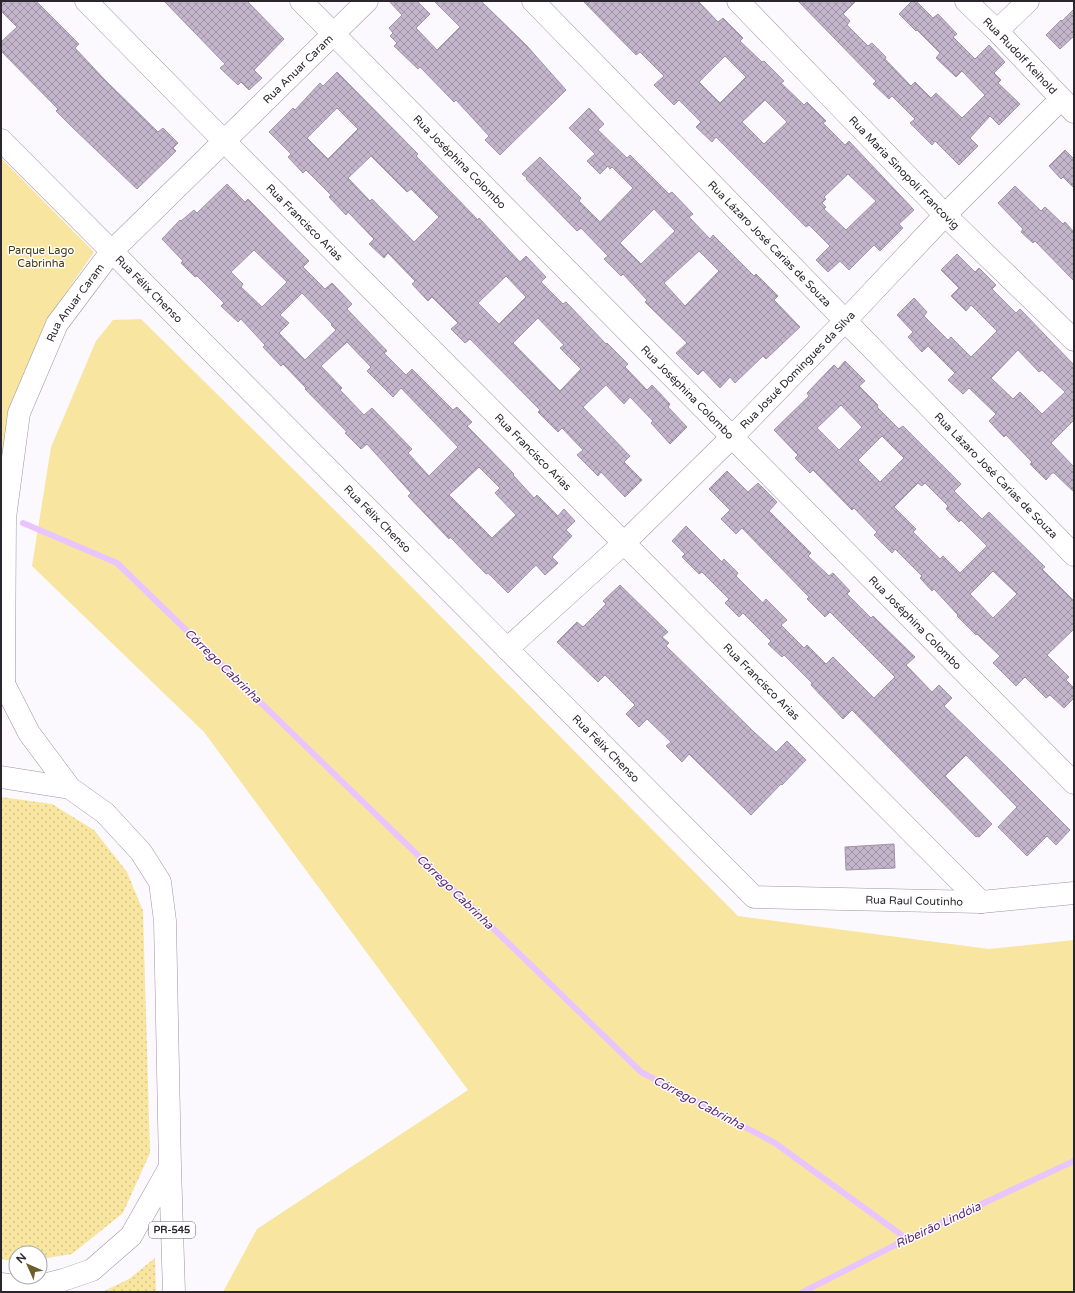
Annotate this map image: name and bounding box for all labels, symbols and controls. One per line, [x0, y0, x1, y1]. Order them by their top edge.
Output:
street label: Rua Rudolf Keihold [980, 15, 1060, 97]
street label: Rua Anuar Caram [260, 32, 335, 106]
street label: Rua Joséphina Colombo [411, 112, 509, 212]
street label: Rua Maria Sinopoli Francovig [846, 113, 962, 232]
street label: Rua Lázaro José Carias de Souza [706, 178, 834, 309]
street label: Rua Francisco Arias [264, 181, 346, 263]
park label: Parque Lago Cabrinha [8, 244, 74, 270]
street label: Rua Félix Chenso [113, 253, 186, 325]
street label: Rua Anuar Caram [44, 261, 107, 344]
street label: Rua Josué Domingues da Silva [737, 308, 858, 431]
street label: Rua Joséphina Colombo [639, 343, 737, 442]
street label: Rua Lázaro José Carias de Souza [932, 410, 1061, 541]
street label: Rua Francisco Arias [492, 411, 574, 493]
street label: Rua Félix Chenso [341, 482, 414, 555]
street label: Rua Joséphina Colombo [866, 573, 965, 672]
water label: Córrego Cabrinha [182, 626, 264, 706]
street label: Rua Francisco Arias [721, 640, 803, 723]
street label: Rua Félix Chenso [570, 712, 643, 785]
water label: Córrego Cabrinha [414, 852, 496, 932]
street label: Rua Raul Coutinho [865, 893, 964, 908]
water label: Córrego Cabrinha [651, 1073, 747, 1133]
water label: Ribeirão Lindóia [893, 1199, 983, 1251]
road number: PR-545 [149, 1222, 195, 1238]
north arrow [8, 1245, 48, 1285]
text: N [14, 1251, 29, 1266]

